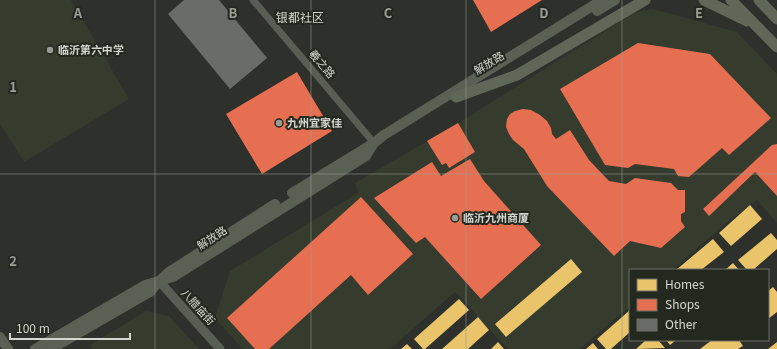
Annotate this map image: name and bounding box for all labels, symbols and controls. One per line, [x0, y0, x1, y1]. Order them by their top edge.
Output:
text: A [73, 3, 83, 22]
text: B [229, 3, 238, 22]
text: C [384, 3, 393, 22]
text: D [539, 3, 549, 22]
text: E [695, 3, 703, 22]
district label: 银都社区 [276, 8, 324, 25]
place label: 临沂第六中学 [58, 41, 124, 57]
marker: 临沂第六中学 [45, 45, 55, 55]
street label: 羲之路 [306, 46, 340, 81]
street label: 解放路 [470, 47, 507, 77]
text: 1 [9, 77, 17, 96]
place label: 九州宜家佳 [287, 114, 342, 130]
marker: 九州宜家佳 [274, 118, 284, 128]
place label: 临沂九州商厦 [463, 209, 529, 225]
marker: 临沂九州商厦 [450, 213, 460, 223]
street label: 解放路 [193, 221, 230, 253]
text: 2 [9, 251, 17, 270]
legend [629, 269, 769, 341]
text: Homes [665, 275, 705, 292]
street label: 八腊庙街 [178, 285, 219, 328]
text: Shops [665, 295, 700, 312]
scale bar [10, 315, 130, 341]
text: Other [665, 315, 697, 332]
text: 100 m [16, 319, 50, 336]

